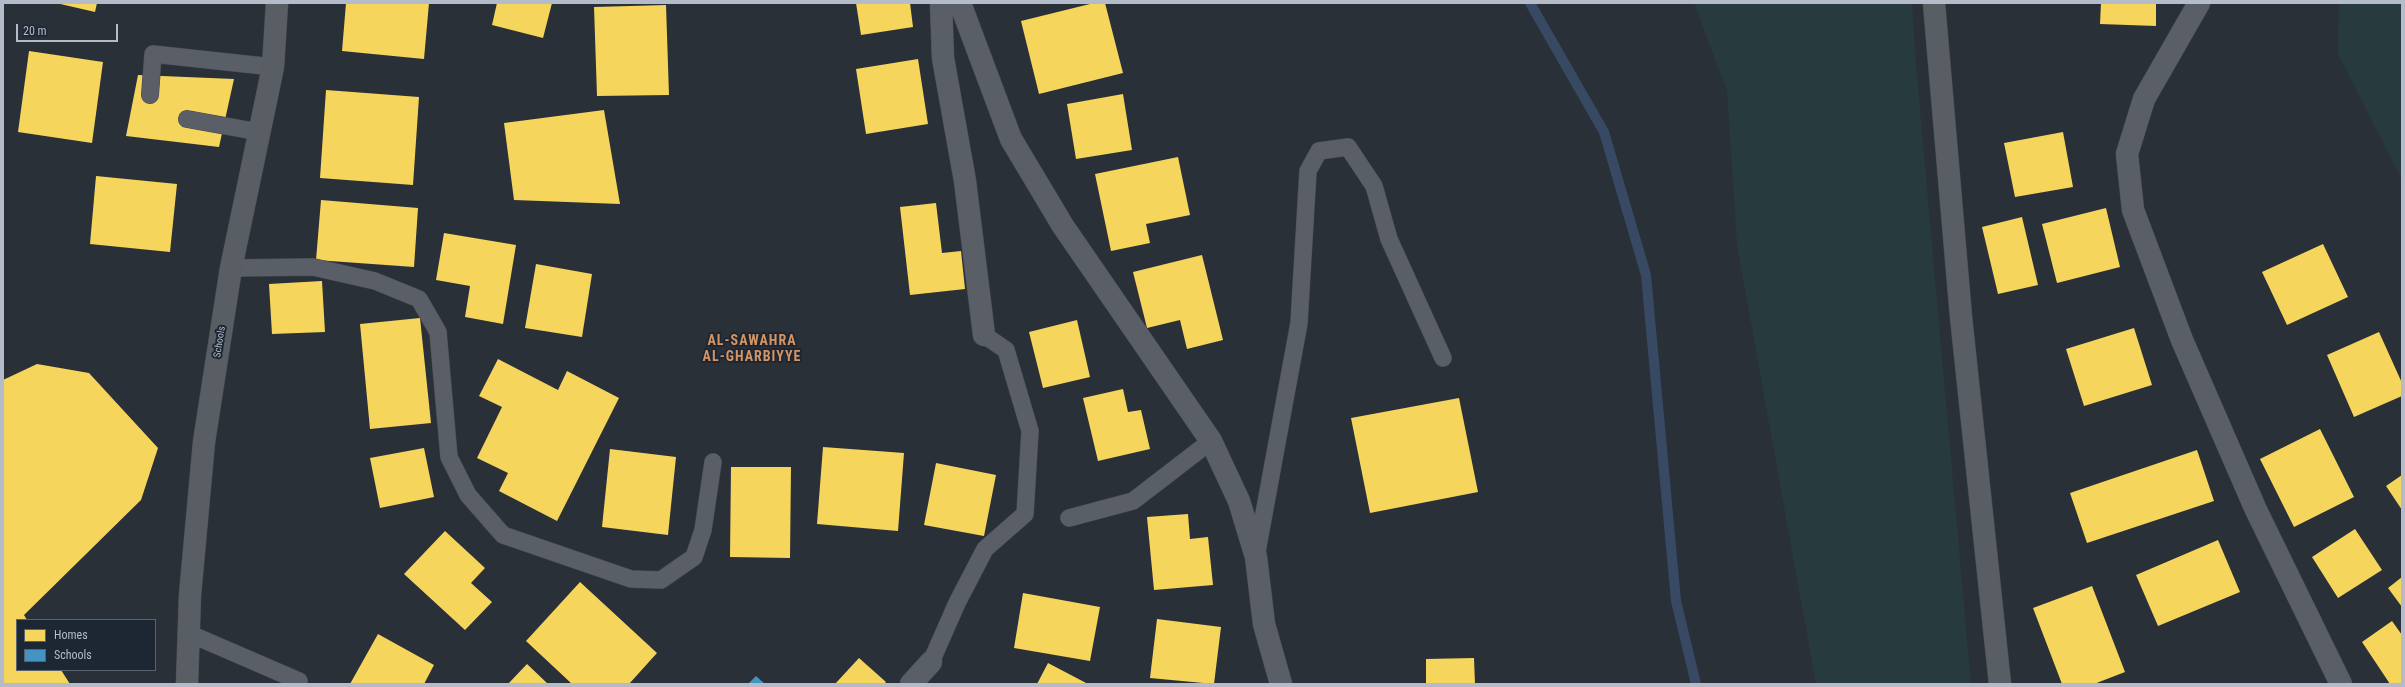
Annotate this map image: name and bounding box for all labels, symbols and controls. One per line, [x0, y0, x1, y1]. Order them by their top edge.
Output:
scale bar [18, 16, 120, 42]
text: 20 m [23, 24, 47, 38]
street label: Schools [212, 325, 228, 359]
district label: AL-SAWAHRA AL-GHARBIYYE [703, 333, 801, 366]
legend [16, 619, 156, 671]
text: Homes [54, 628, 88, 642]
text: Schools [54, 648, 92, 662]

